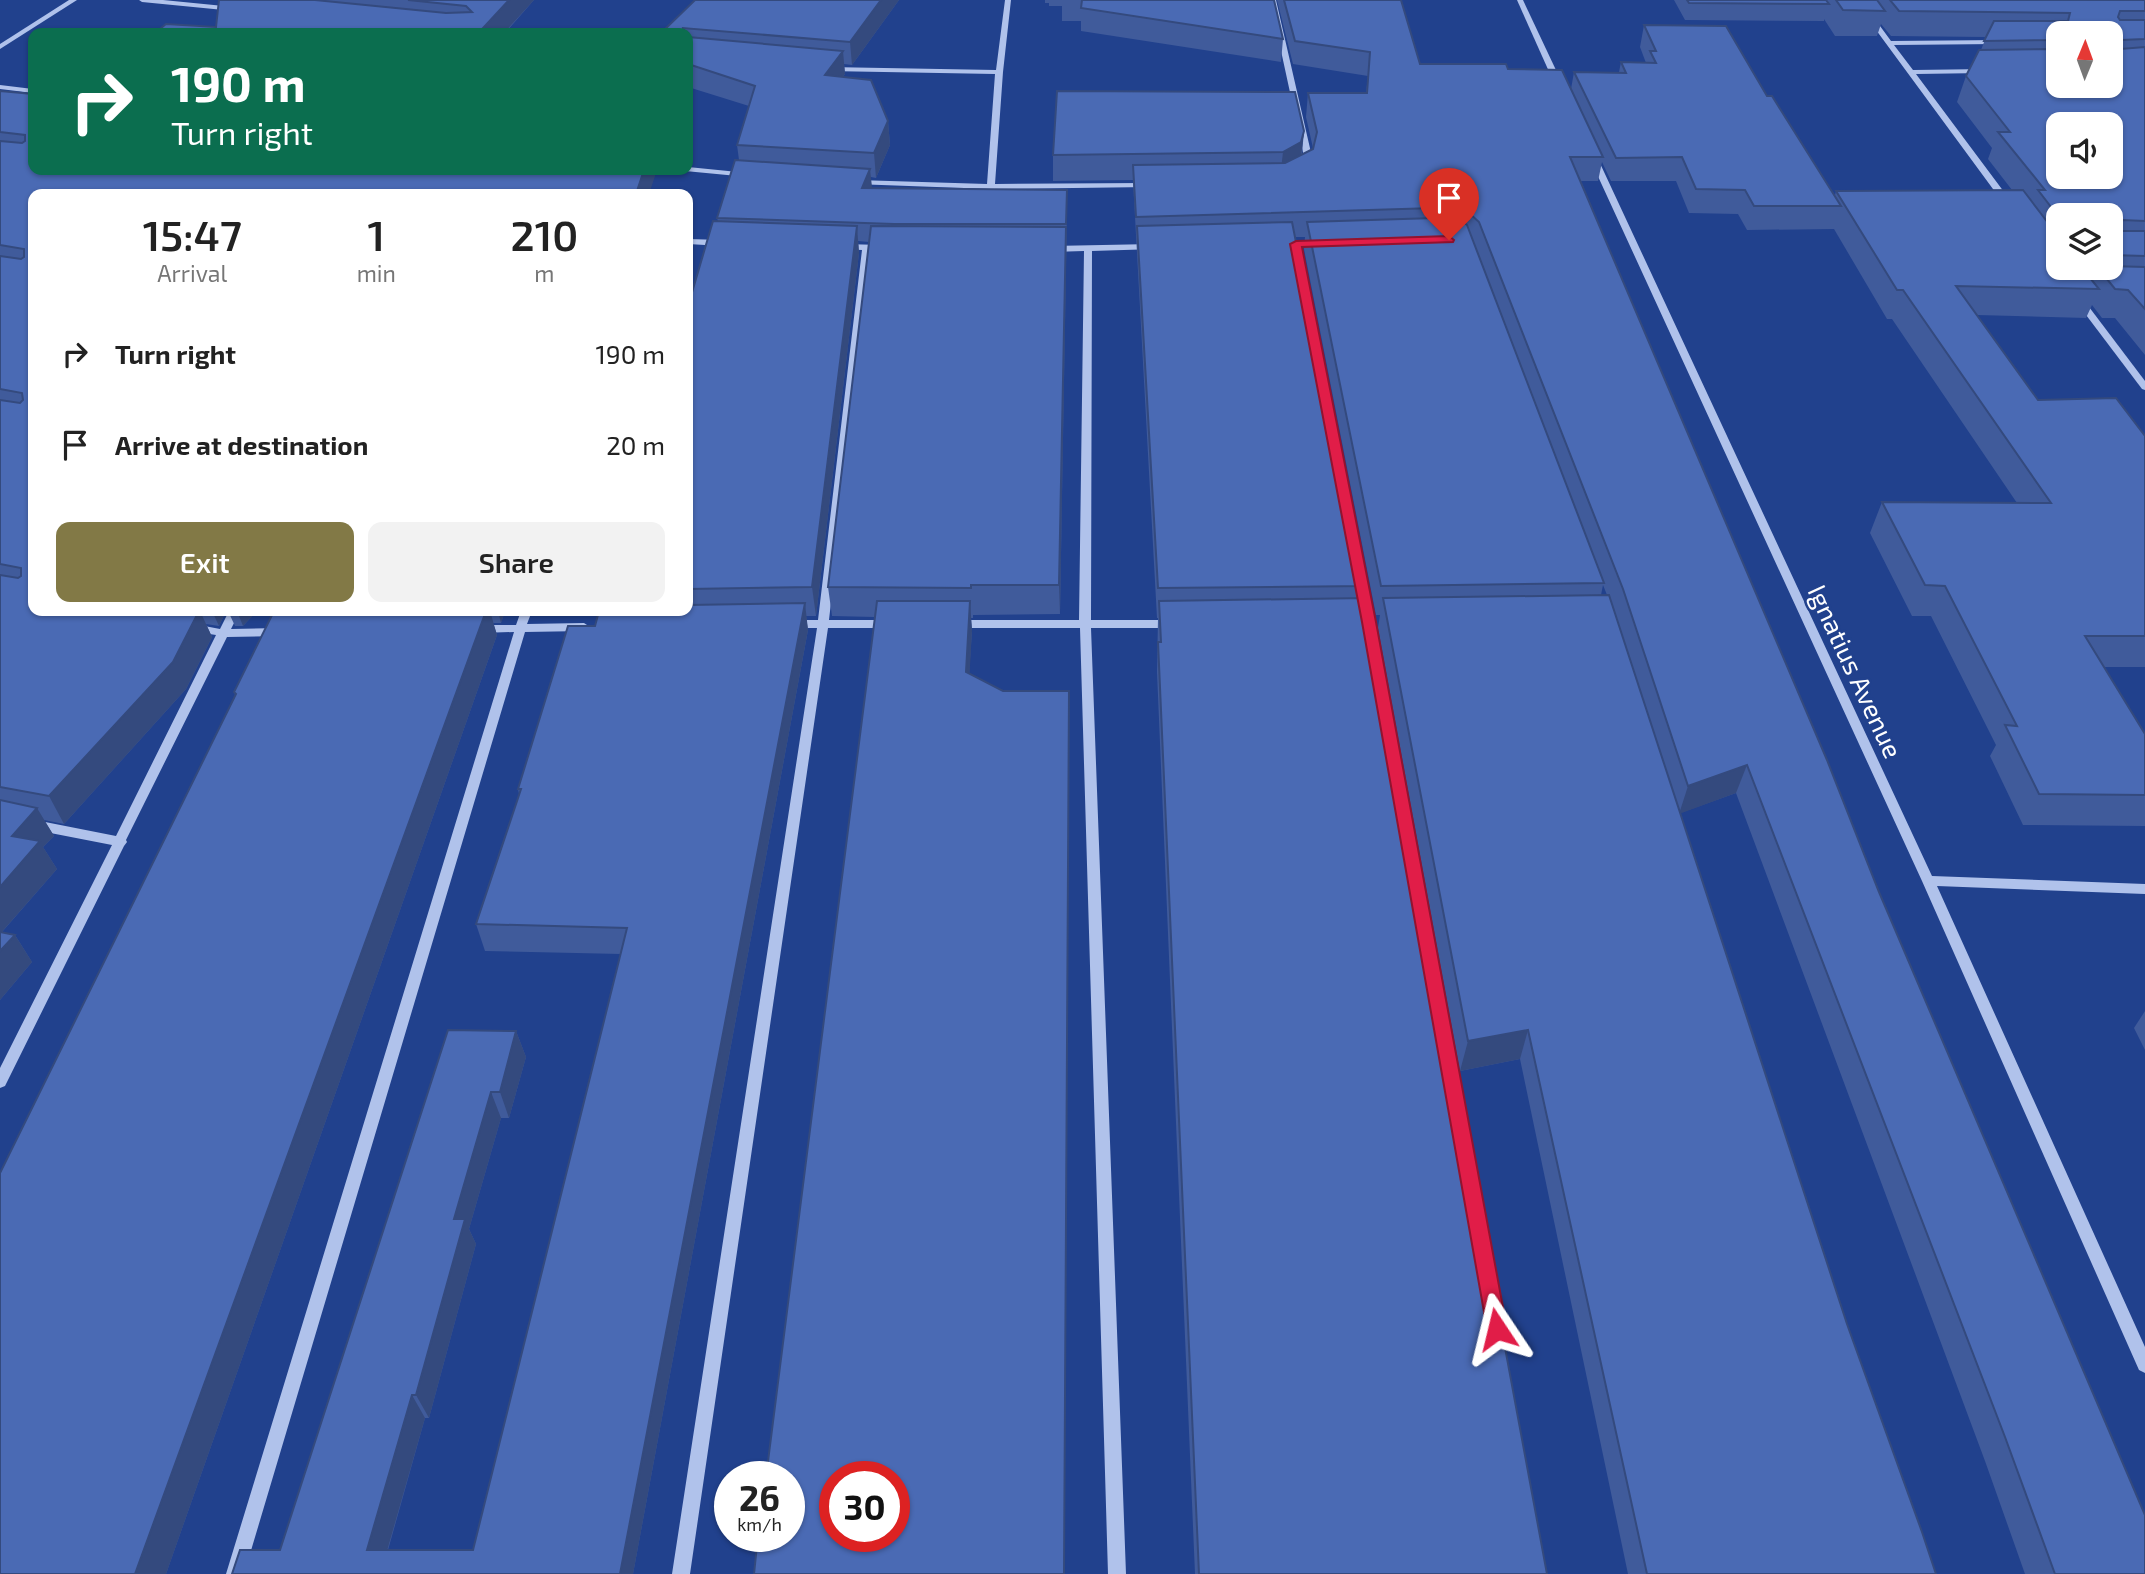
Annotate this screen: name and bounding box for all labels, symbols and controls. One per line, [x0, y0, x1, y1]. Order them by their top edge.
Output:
north arrow [2046, 21, 2123, 98]
map controls [2046, 21, 2123, 280]
text: 190 m [171, 53, 306, 112]
icon: right [56, 56, 147, 147]
button: sound [2046, 112, 2123, 189]
text: Turn right [171, 113, 313, 151]
pin [1419, 168, 1479, 240]
icon: arrive [1430, 179, 1468, 217]
button: layers [2046, 203, 2123, 280]
text: 15:47 [143, 209, 242, 259]
text: 1 [367, 209, 385, 259]
text: 210 [511, 209, 578, 259]
text: Arrival [157, 259, 227, 287]
text: min [357, 259, 396, 287]
text: m [534, 259, 554, 287]
icon: right [56, 335, 94, 373]
text: Turn right [115, 338, 236, 369]
text: 190 m [596, 338, 665, 369]
icon: arrive [56, 426, 94, 464]
text: Arrive at destination [115, 429, 368, 460]
text: 20 m [606, 429, 665, 460]
button: Exit [56, 522, 354, 602]
button: Share [368, 522, 665, 602]
street label: Ignatius Avenue [1802, 580, 1910, 762]
position arrow [1460, 1292, 1534, 1366]
speed limit sign: 30 [819, 1461, 910, 1552]
text: 26 [739, 1476, 780, 1518]
text: km/h [737, 1513, 782, 1535]

